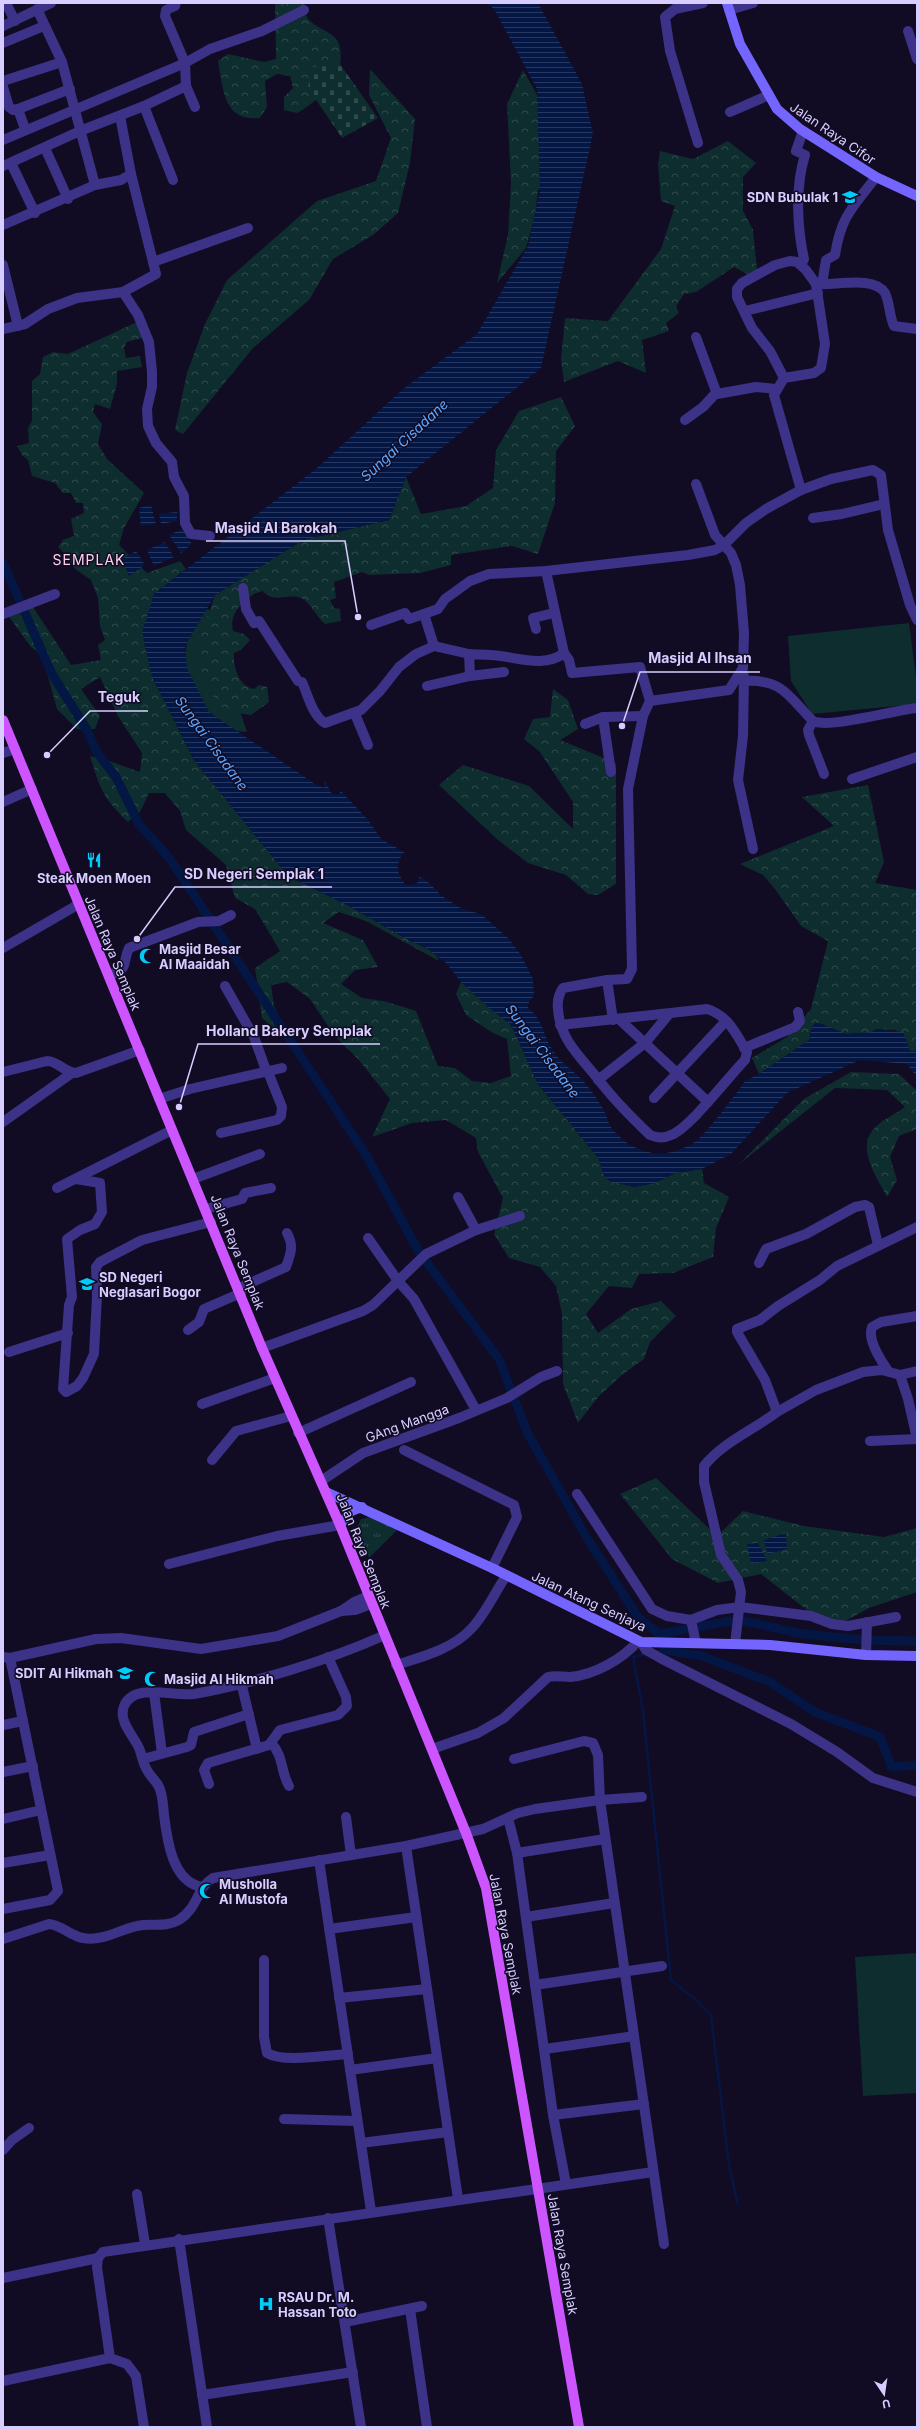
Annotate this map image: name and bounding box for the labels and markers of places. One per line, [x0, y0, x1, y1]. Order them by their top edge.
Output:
school or university icon: SDN Bubulak 1 [841, 188, 859, 206]
place label: SDN Bubulak 1 [747, 189, 838, 205]
callout: Masjid Al Barokah [206, 515, 345, 541]
callout: Masjid Al Ihsan [640, 646, 760, 672]
callout: Teguk [90, 685, 148, 711]
restaurant icon: Steak Moen Moen [85, 851, 103, 869]
callout: SD Negeri Semplak 1 [175, 861, 332, 887]
place label: Steak Moen Moen [37, 870, 151, 886]
place label: Masjid Besar Al Maaidah [159, 941, 241, 972]
mosque icon: Masjid Besar Al Maaidah [138, 947, 156, 965]
callout: Holland Bakery Semplak [198, 1018, 380, 1044]
place label: SD Negeri Neglasari Bogor [99, 1269, 202, 1300]
school or university icon: SD Negeri Neglasari Bogor [78, 1275, 96, 1293]
school or university icon: SDIT Al Hikmah [116, 1664, 134, 1682]
place label: SDIT Al Hikmah [15, 1665, 113, 1681]
mosque icon: Masjid Al Hikmah [143, 1670, 161, 1688]
place label: Masjid Al Hikmah [164, 1671, 274, 1687]
place label: Musholla Al Mustofa [219, 1876, 288, 1907]
mosque icon: Musholla Al Mustofa [198, 1882, 216, 1900]
place label: RSAU Dr. M. Hassan Toto [278, 2289, 357, 2320]
hospital icon: RSAU Dr. M. Hassan Toto [257, 2295, 275, 2313]

